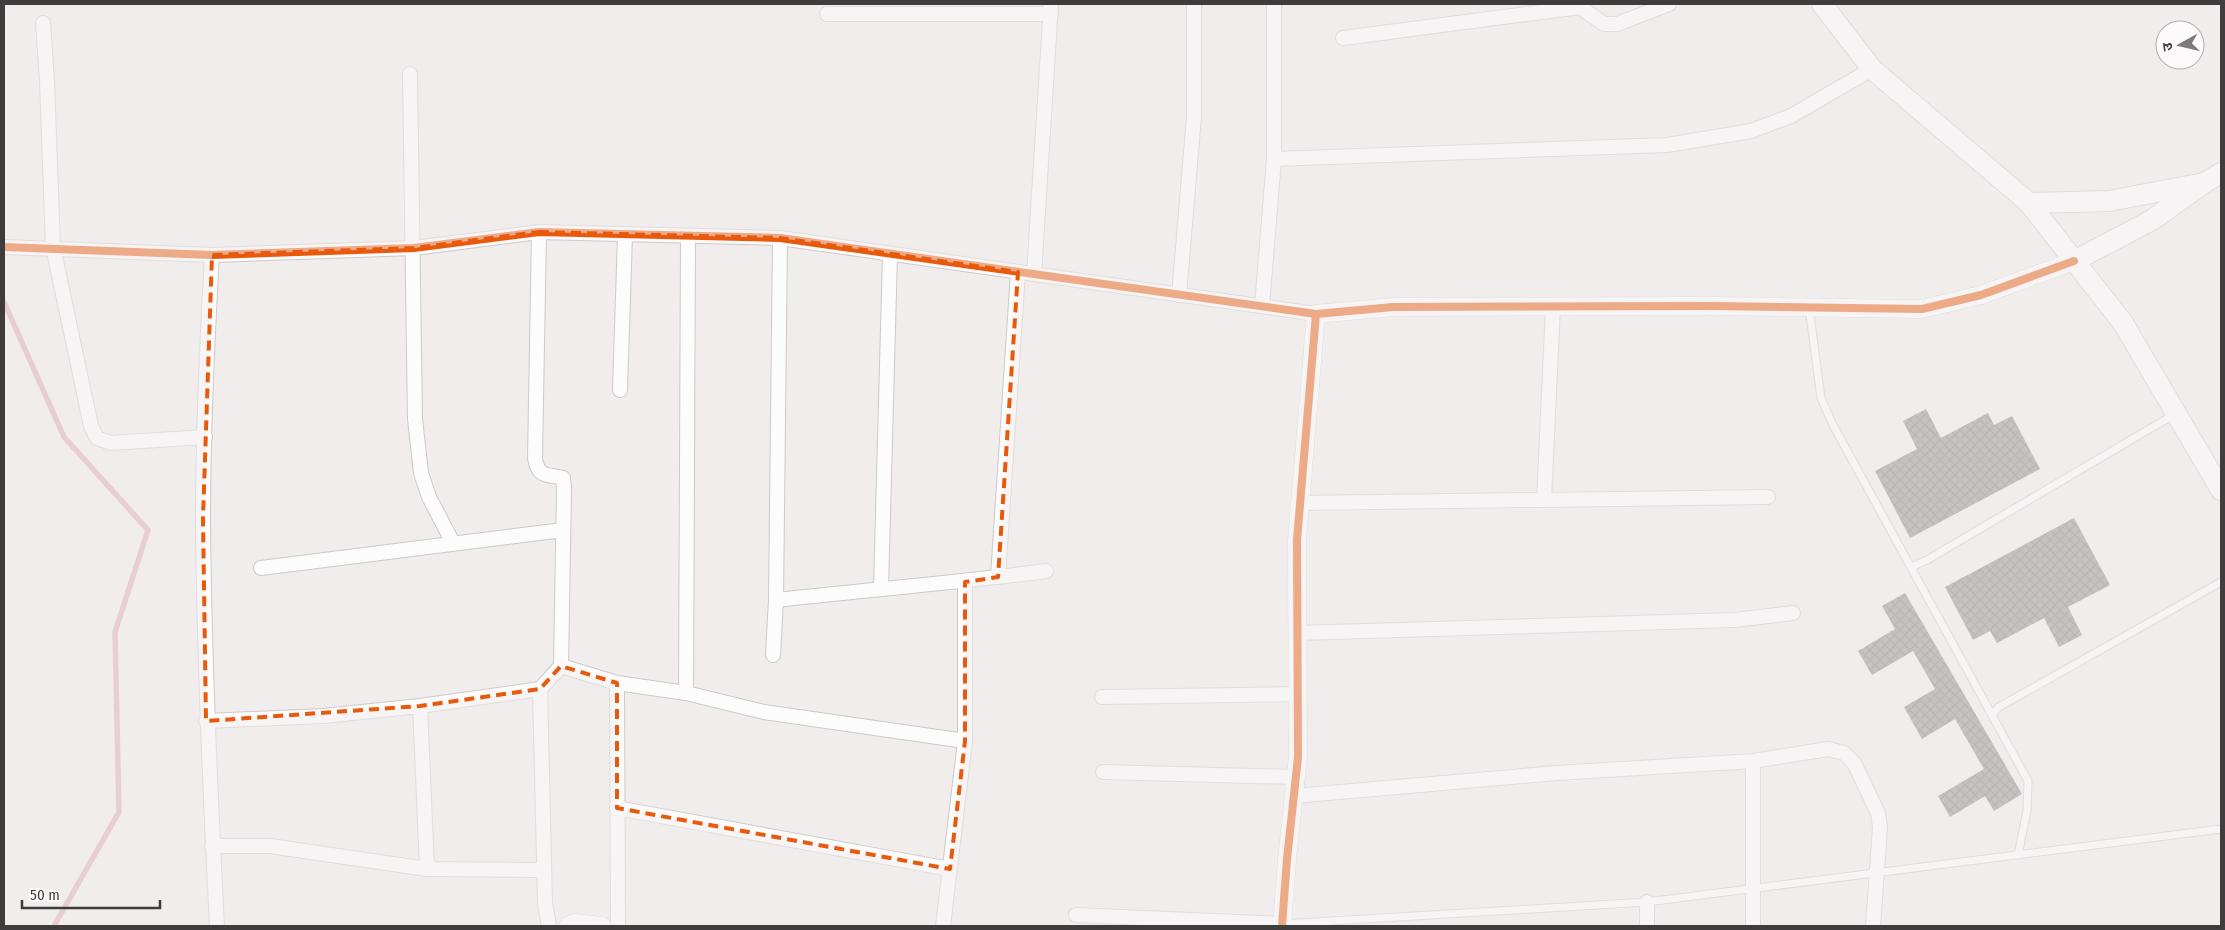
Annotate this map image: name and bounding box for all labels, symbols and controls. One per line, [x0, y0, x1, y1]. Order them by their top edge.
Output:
north arrow [2155, 20, 2205, 70]
text: उ [2159, 41, 2177, 52]
scale bar [22, 878, 160, 910]
text: 50 m [30, 886, 60, 904]

